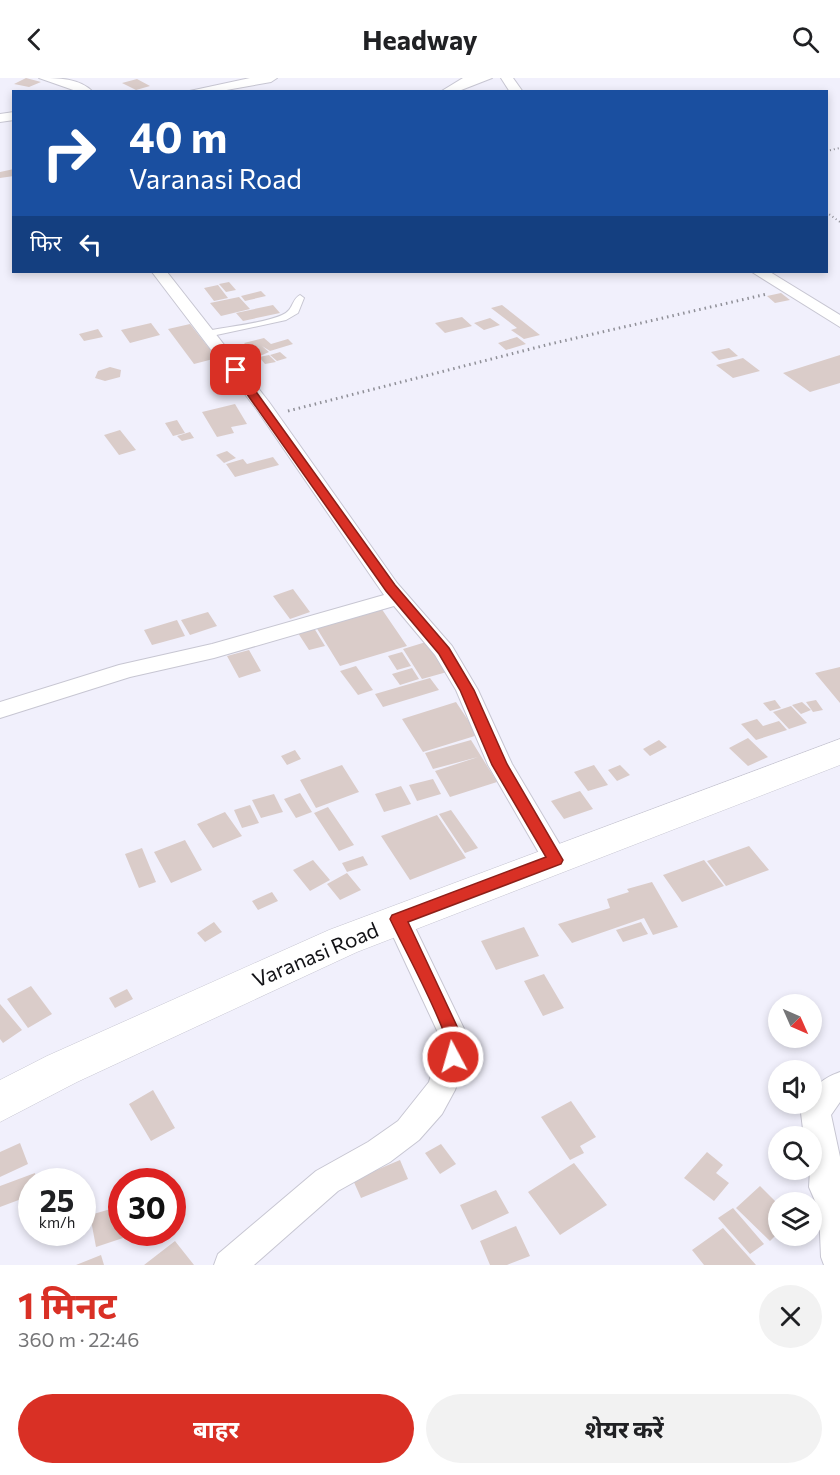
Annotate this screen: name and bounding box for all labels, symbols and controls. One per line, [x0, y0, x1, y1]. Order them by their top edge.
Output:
icon: back [18, 23, 51, 56]
text: Headway [362, 23, 478, 56]
icon: search [789, 23, 822, 56]
text: 40 m [129, 110, 227, 162]
icon: right [30, 114, 108, 192]
text: Varanasi Road [129, 162, 302, 195]
icon: left [74, 228, 107, 261]
text: फिर [30, 229, 62, 256]
pin [210, 344, 261, 395]
icon: arrive [219, 353, 252, 386]
street label: Varanasi Road [248, 916, 382, 992]
north arrow [768, 994, 822, 1048]
map controls [768, 994, 822, 1246]
position arrow [421, 1025, 485, 1089]
button: sound [768, 1060, 822, 1114]
button: search [768, 1126, 822, 1180]
speed limit sign: 30 [108, 1168, 186, 1246]
text: 25 [40, 1181, 74, 1218]
button: layers [768, 1192, 822, 1246]
text: km/h [39, 1213, 75, 1231]
text: 1 मिनट [18, 1282, 117, 1326]
button: close [759, 1285, 822, 1348]
text: 360 m · 22:46 [18, 1327, 139, 1351]
button: बाहर [18, 1394, 414, 1463]
button: शेयर करें [426, 1394, 822, 1463]

